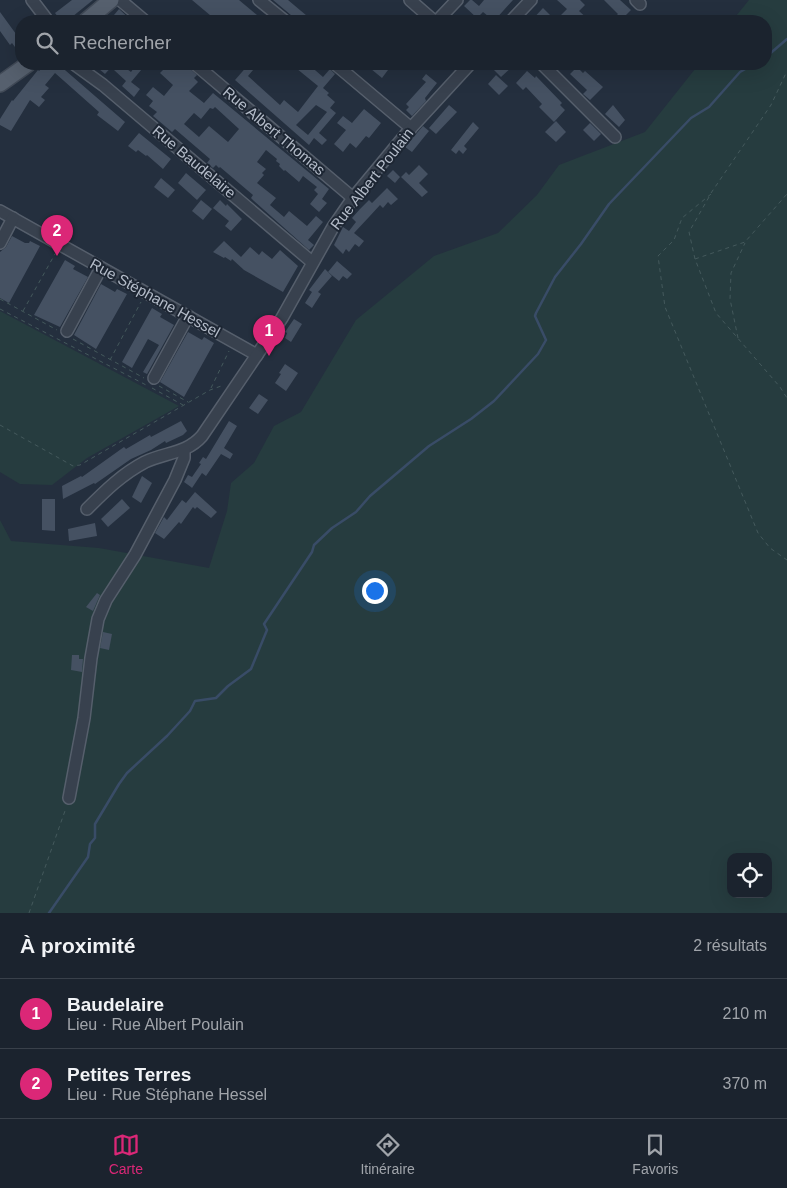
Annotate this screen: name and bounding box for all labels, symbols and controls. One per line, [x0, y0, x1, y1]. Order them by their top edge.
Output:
search box [15, 15, 772, 70]
icon: search [33, 29, 61, 57]
text: Rechercher [73, 32, 171, 53]
street label: Rue Albert Thomas [220, 83, 329, 178]
street label: Rue Baudelaire [149, 122, 239, 201]
street label: Rue Albert Poulain [327, 125, 417, 233]
pin: 2 [41, 215, 73, 256]
street label: Rue Stéphane Hessel [87, 255, 223, 340]
pin: 1 [253, 315, 285, 356]
your location [362, 578, 388, 604]
map controls [727, 853, 772, 898]
button: locate [727, 853, 772, 898]
text: À proximité [20, 934, 136, 957]
text: 2 résultats [693, 937, 767, 954]
text: Baudelaire [67, 994, 164, 1015]
text: 1 [32, 1005, 40, 1022]
text: 210 m [723, 1005, 767, 1022]
text: Lieu · Rue Albert Poulain [67, 1016, 244, 1033]
text: Petites Terres [67, 1064, 191, 1085]
text: 2 [32, 1075, 40, 1092]
text: 370 m [723, 1075, 767, 1092]
text: Lieu · Rue Stéphane Hessel [67, 1086, 267, 1103]
tab: Carte [109, 1131, 143, 1177]
tab: Itinéraire [360, 1131, 415, 1177]
tab: Favoris [632, 1131, 678, 1177]

